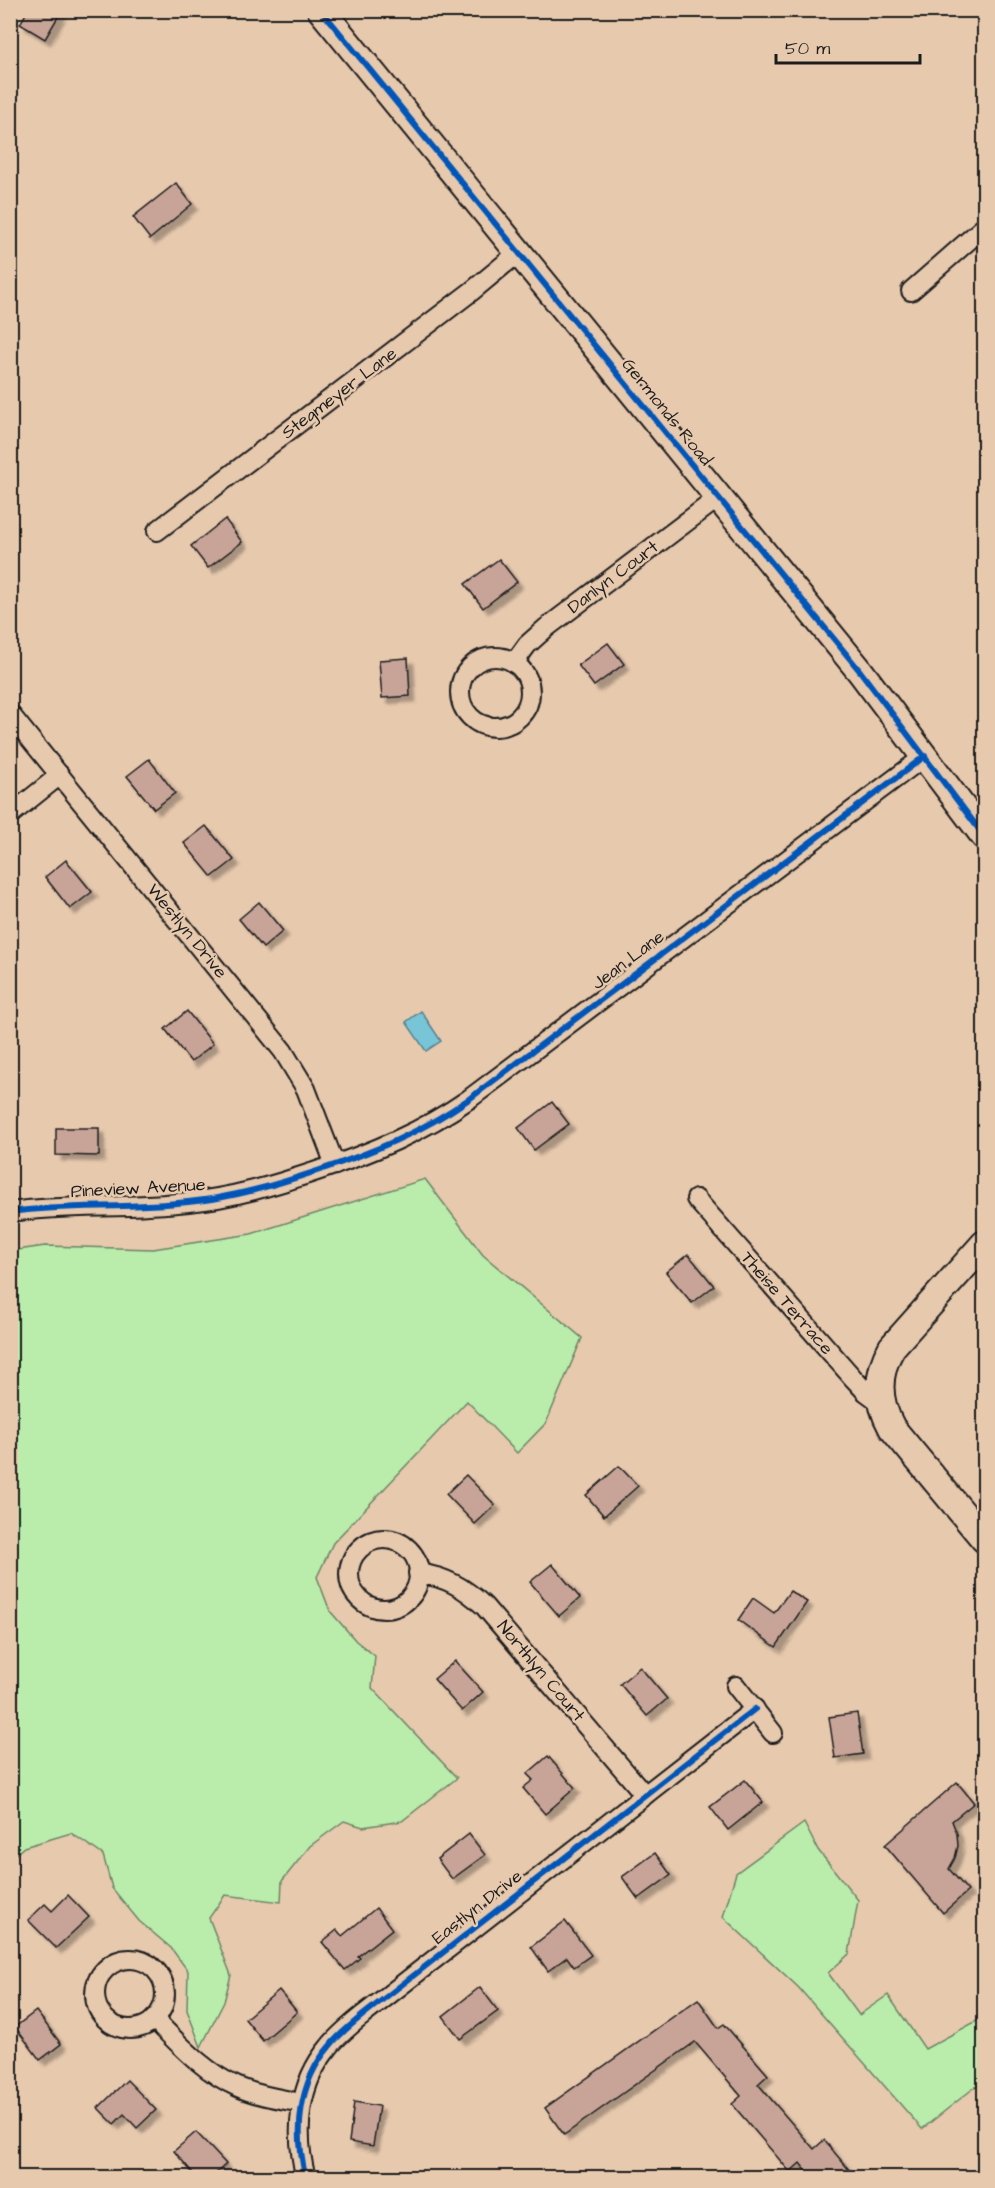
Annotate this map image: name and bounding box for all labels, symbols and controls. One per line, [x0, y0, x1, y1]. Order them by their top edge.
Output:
scale bar [776, 27, 920, 65]
text: 50 m [785, 36, 830, 61]
street label: Stegmeyer Lane [276, 341, 403, 446]
street label: Germonds Road [616, 353, 718, 471]
street label: Danlyn Court [562, 534, 665, 620]
street label: Westlyn Drive [140, 878, 233, 984]
street label: Jean Lane [587, 924, 670, 996]
street label: Pineview Avenue [70, 1172, 206, 1204]
street label: Theise Terrace [735, 1246, 839, 1360]
street label: Northlyn Court [490, 1615, 591, 1728]
street label: Eastlyn Drive [427, 1864, 528, 1951]

